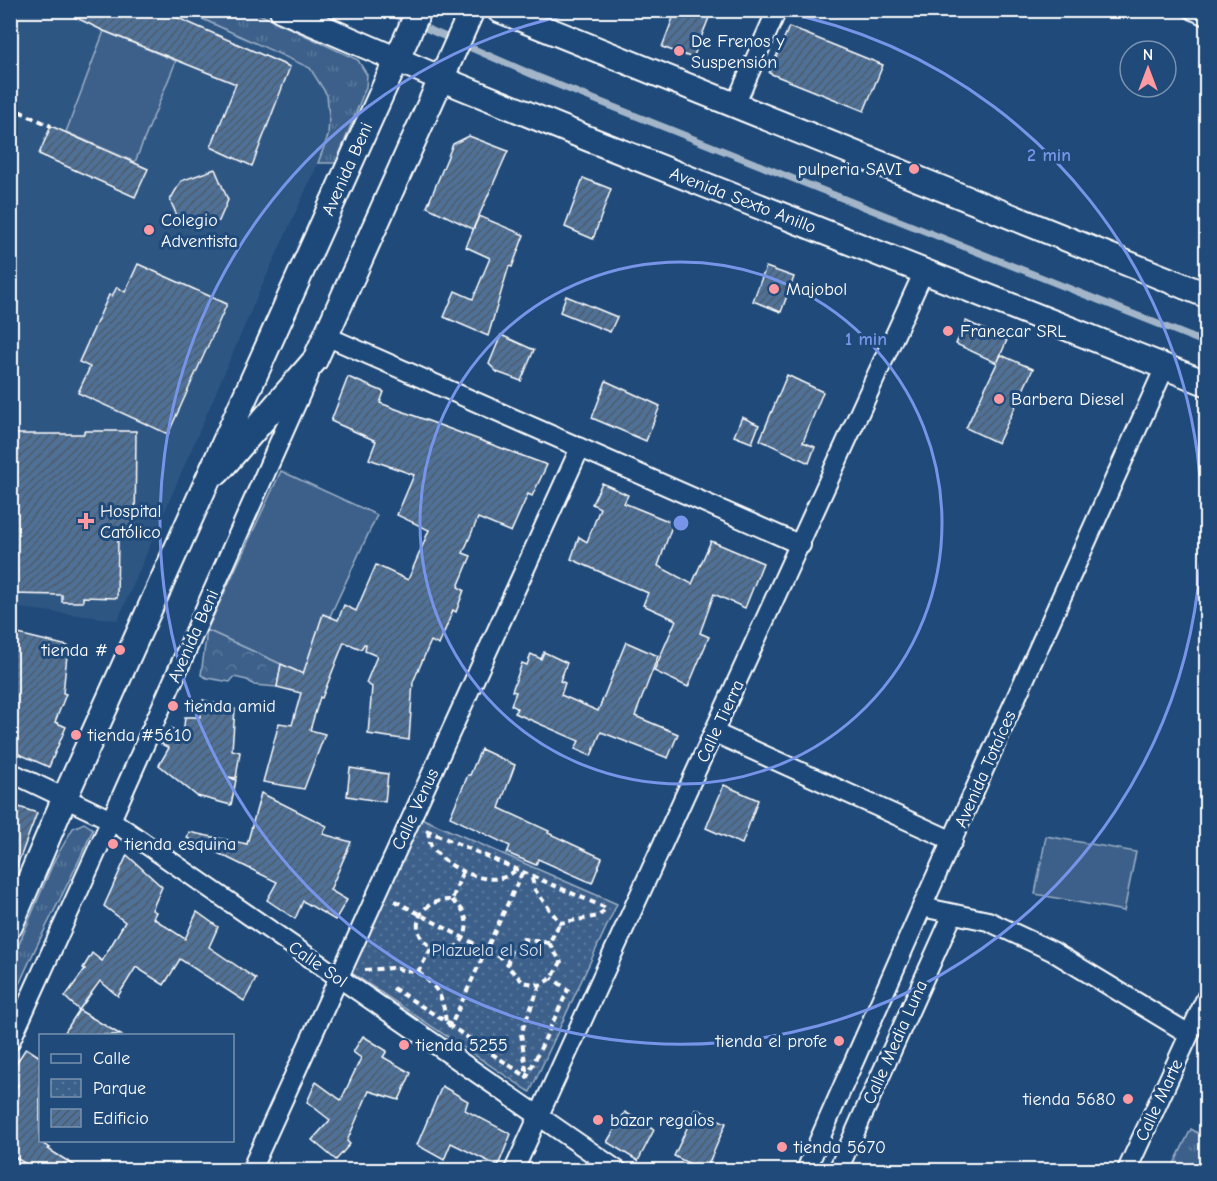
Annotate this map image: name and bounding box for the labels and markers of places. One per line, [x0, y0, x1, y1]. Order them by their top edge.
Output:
place label: De Frenos y Suspensión [691, 31, 785, 73]
marker: De Frenos y Suspensión [672, 44, 686, 58]
place label: pulperia SAVI [798, 159, 902, 180]
marker: pulperia SAVI [907, 162, 921, 176]
place label: Colegio Adventista [161, 210, 238, 252]
marker: Colegio Adventista [142, 223, 156, 237]
place label: Majobol [786, 279, 847, 300]
marker: Majobol [767, 282, 781, 296]
place label: Franecar SRL [960, 321, 1066, 342]
marker: Franecar SRL [941, 324, 955, 338]
place label: Barbera Diesel [1011, 389, 1124, 410]
marker: Barbera Diesel [992, 392, 1006, 406]
place label: Hospital Católico [100, 501, 161, 543]
marker: Hospital Católico [77, 512, 95, 530]
centre of rings [671, 513, 691, 533]
place label: tienda # [41, 640, 108, 661]
marker: tienda # [113, 643, 127, 657]
place label: tienda amid [184, 696, 276, 717]
marker: tienda amid [166, 699, 180, 713]
place label: tienda #5610 [87, 725, 192, 746]
marker: tienda #5610 [69, 728, 83, 742]
place label: tienda esquina [124, 834, 236, 855]
marker: tienda esquina [106, 837, 120, 851]
place label: tienda el profe [714, 1031, 827, 1052]
marker: tienda el profe [832, 1034, 846, 1048]
place label: tienda 5255 [415, 1035, 508, 1056]
marker: tienda 5255 [397, 1038, 411, 1052]
place label: tienda 5680 [1022, 1089, 1116, 1110]
marker: tienda 5680 [1121, 1092, 1135, 1106]
place label: bazar regalos [610, 1110, 714, 1131]
marker: bazar regalos [591, 1113, 605, 1127]
place label: tienda 5670 [793, 1137, 886, 1158]
marker: tienda 5670 [775, 1140, 789, 1154]

